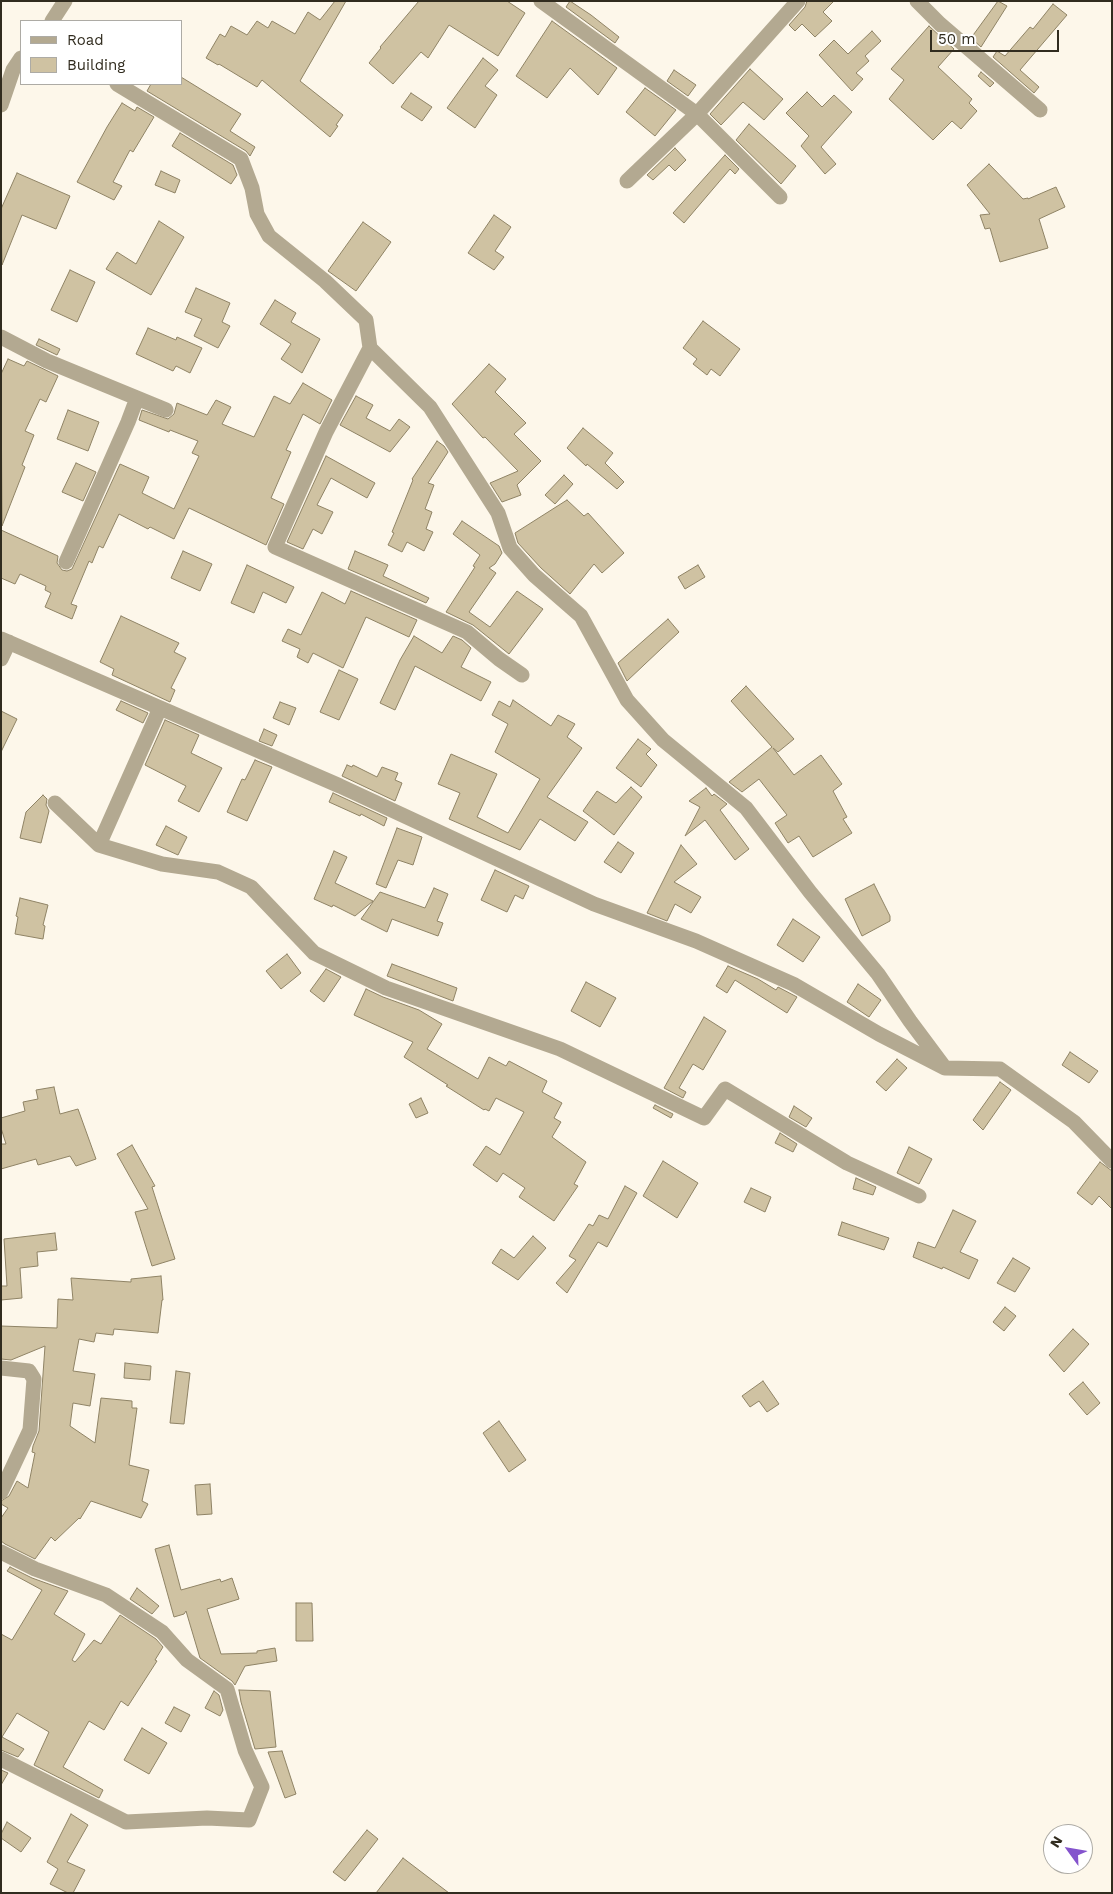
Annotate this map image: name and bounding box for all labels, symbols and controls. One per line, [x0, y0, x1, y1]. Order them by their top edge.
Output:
legend [20, 20, 182, 85]
scale bar [933, 20, 1062, 52]
text: 50 m [938, 30, 975, 48]
text: Road [67, 31, 104, 49]
text: Building [67, 56, 125, 74]
north arrow [1043, 1824, 1093, 1874]
text: N [1047, 1833, 1066, 1850]

